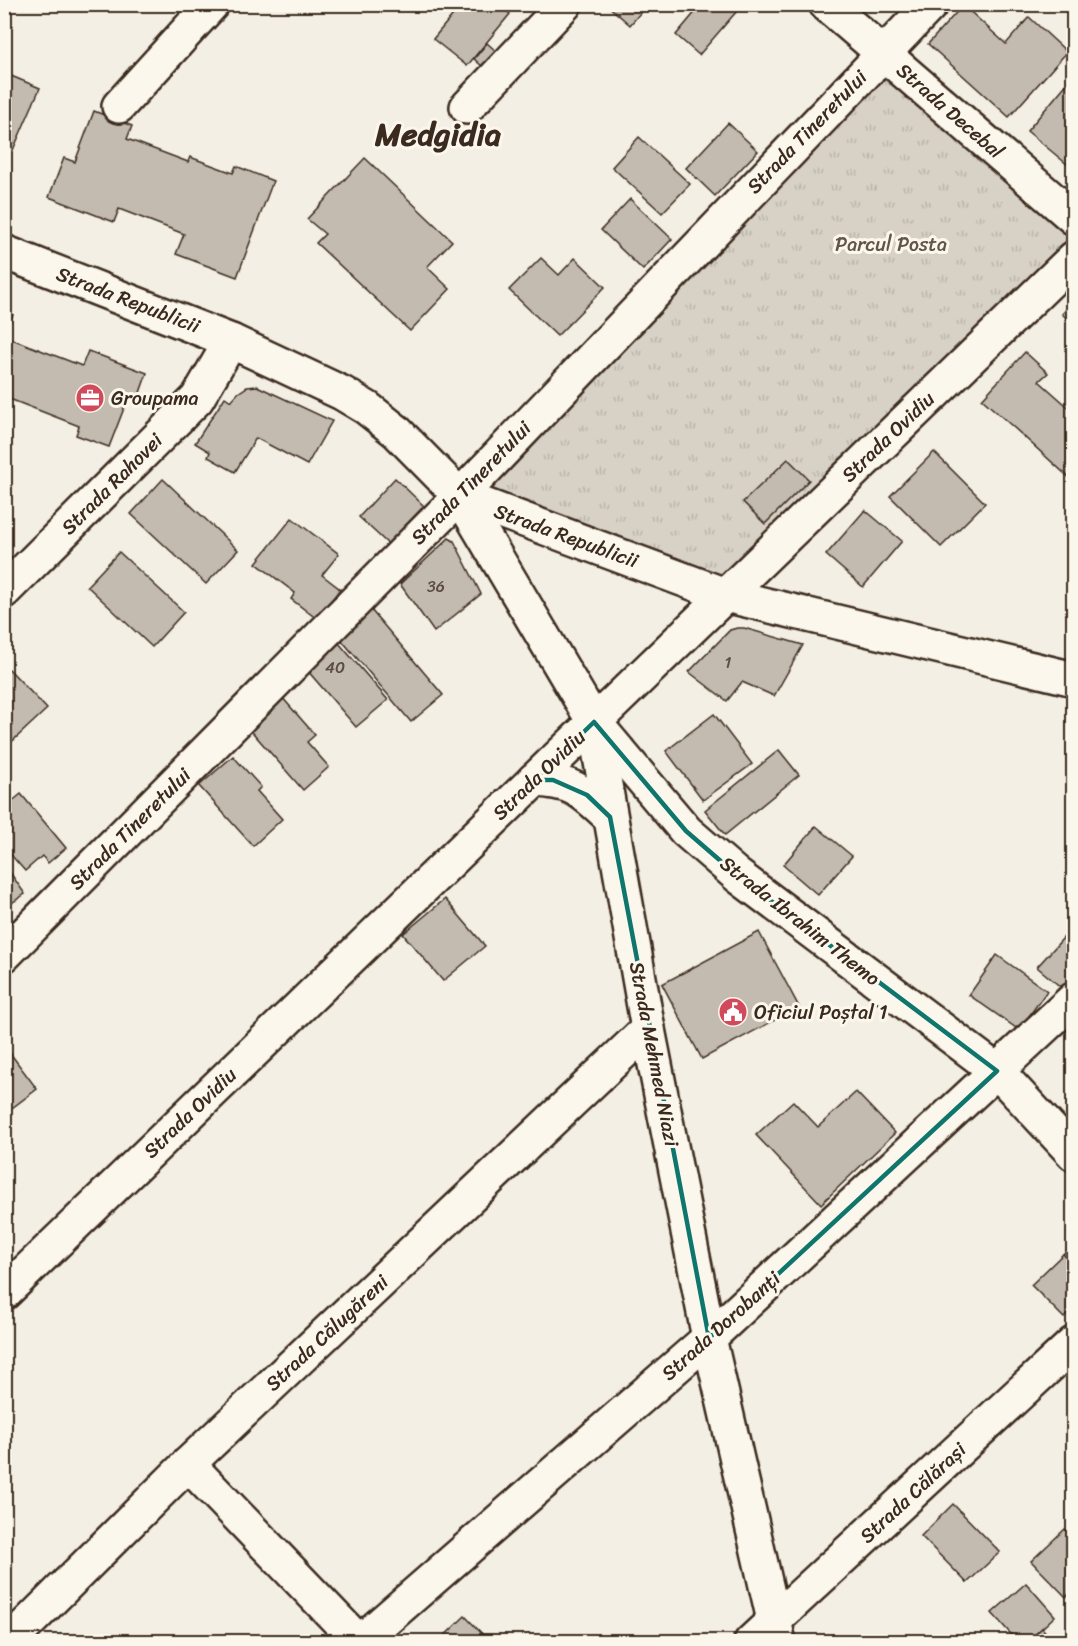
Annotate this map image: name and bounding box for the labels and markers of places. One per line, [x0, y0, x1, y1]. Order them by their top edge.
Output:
place label: Groupama [111, 381, 199, 416]
office icon: Groupama [74, 382, 106, 414]
place label: Oficiul Poștal 1 [754, 995, 888, 1030]
public building icon: Oficiul Poștal 1 [717, 996, 749, 1028]

